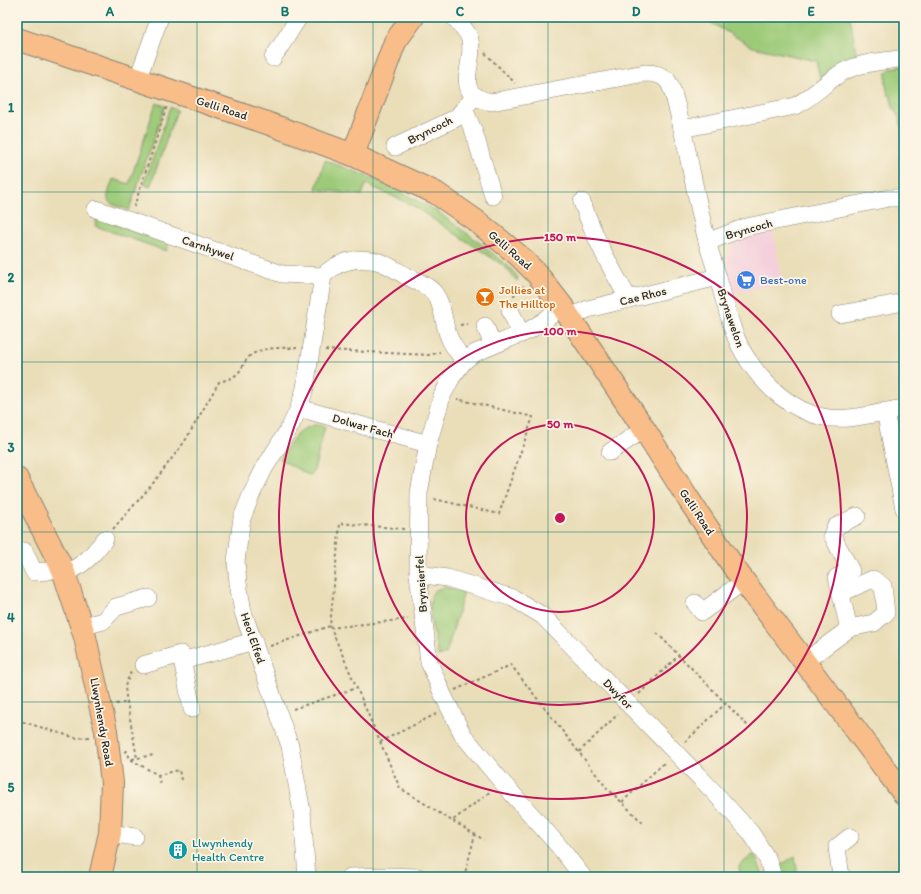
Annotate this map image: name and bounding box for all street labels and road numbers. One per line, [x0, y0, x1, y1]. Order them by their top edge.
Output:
street label: Gelli Road [195, 93, 250, 123]
street label: Bryncoch [405, 112, 455, 147]
street label: Bryncoch [724, 215, 775, 242]
street label: Gelli Road [485, 227, 535, 273]
street label: Carnhywel [180, 233, 237, 264]
street label: Cae Rhos [618, 283, 668, 309]
street label: Brynawelon [714, 287, 748, 349]
street label: Dolwar Fach [331, 411, 395, 441]
street label: Gelli Road [676, 486, 718, 538]
street label: Brynsierfel [412, 554, 430, 613]
street label: Heol Elfed [238, 611, 268, 666]
street label: Dwyfor [600, 676, 636, 712]
street label: Llwynhendy Road [87, 677, 117, 768]

